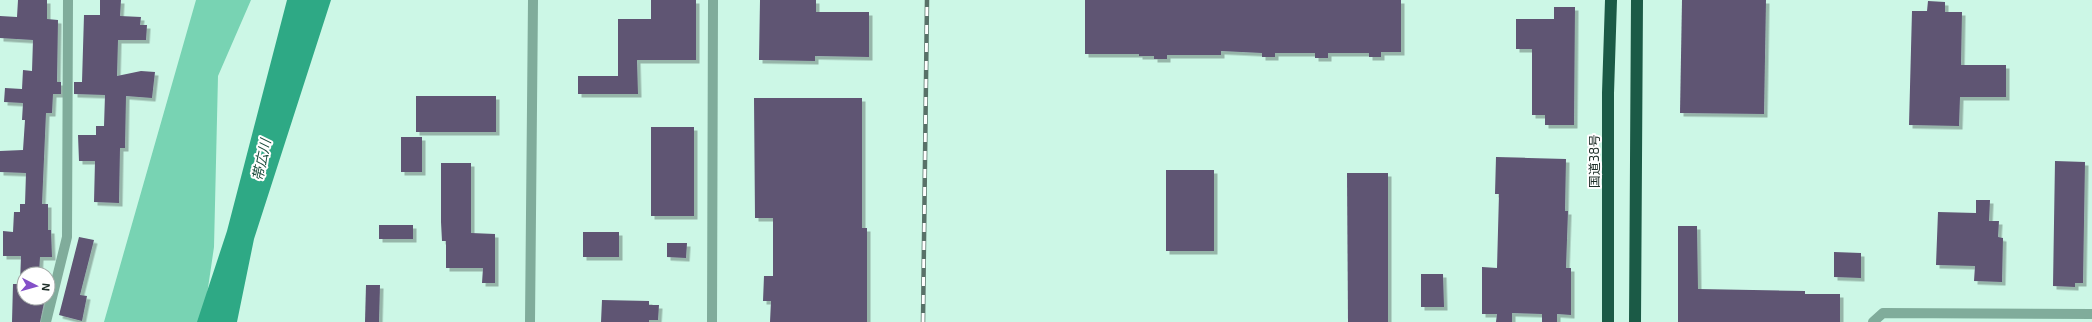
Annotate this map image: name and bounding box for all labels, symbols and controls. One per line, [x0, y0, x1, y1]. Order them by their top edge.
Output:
street label: 国道38号 [1586, 134, 1602, 188]
water label: 帯広川 [248, 136, 274, 182]
north arrow [16, 266, 56, 306]
text: N [40, 282, 53, 292]

